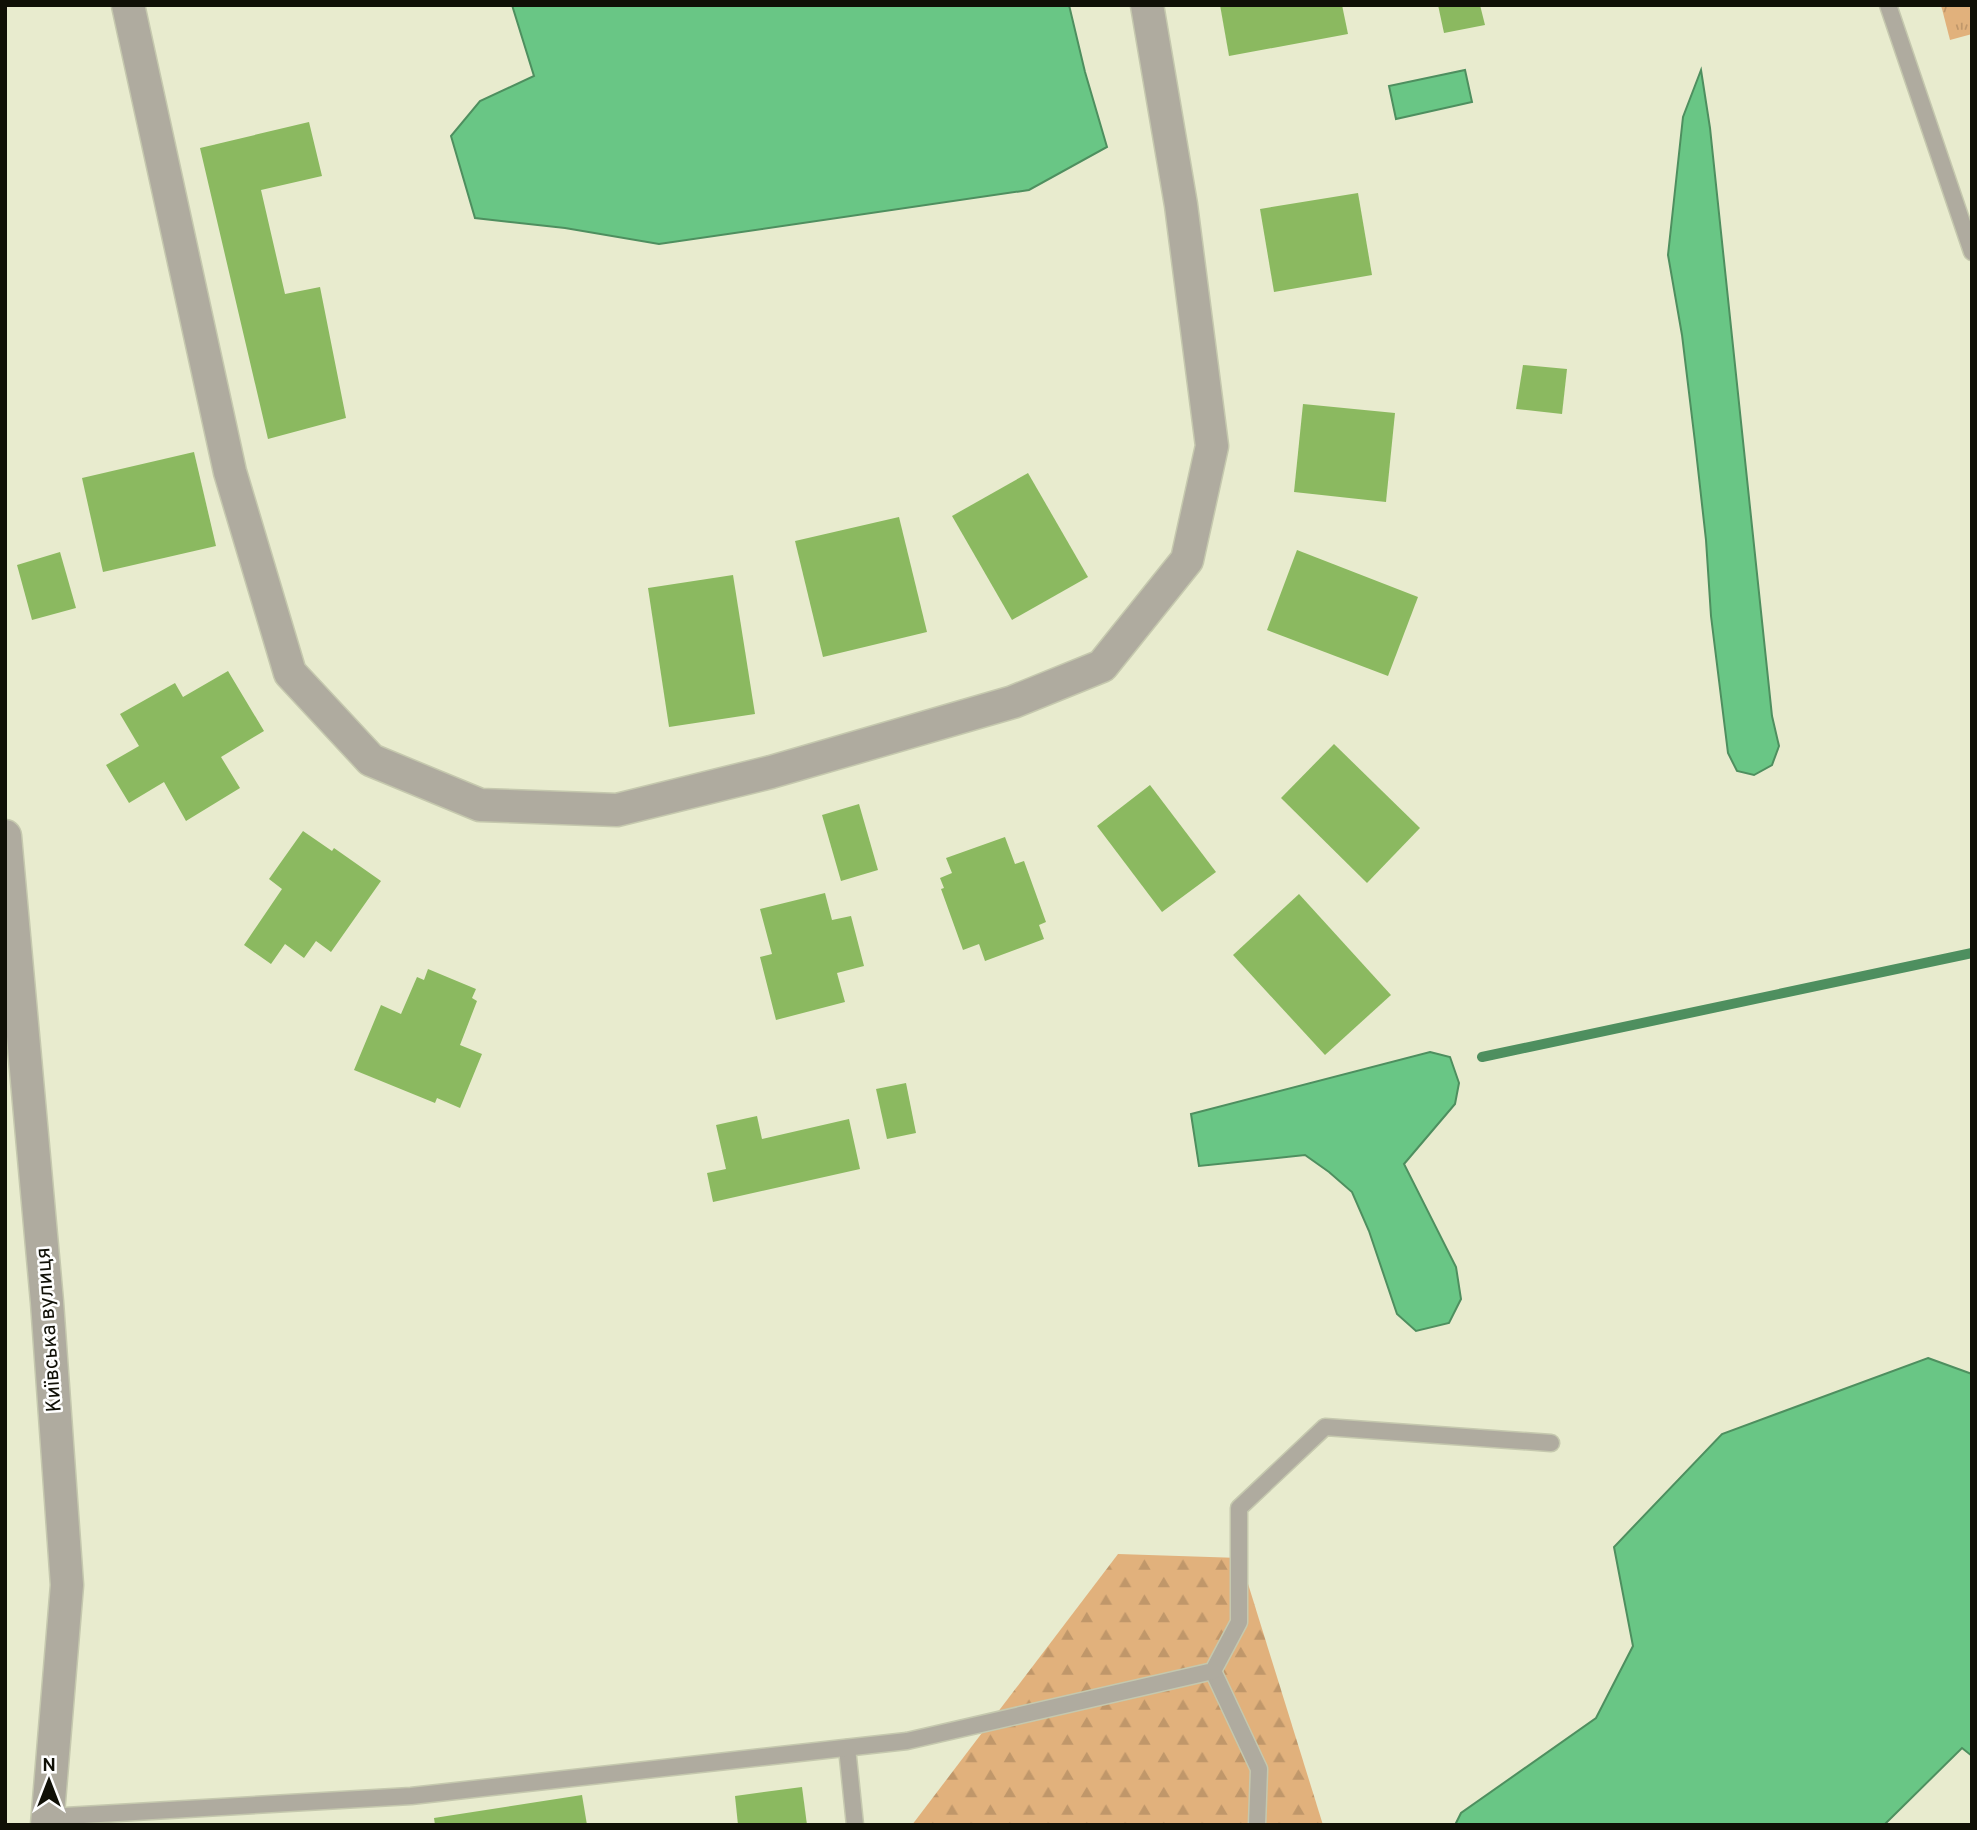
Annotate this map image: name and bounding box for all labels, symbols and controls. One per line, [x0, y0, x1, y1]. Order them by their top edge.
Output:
street label: Київська вулиця [30, 1247, 69, 1413]
north arrow [14, 1746, 84, 1816]
text: N [42, 1754, 56, 1778]

